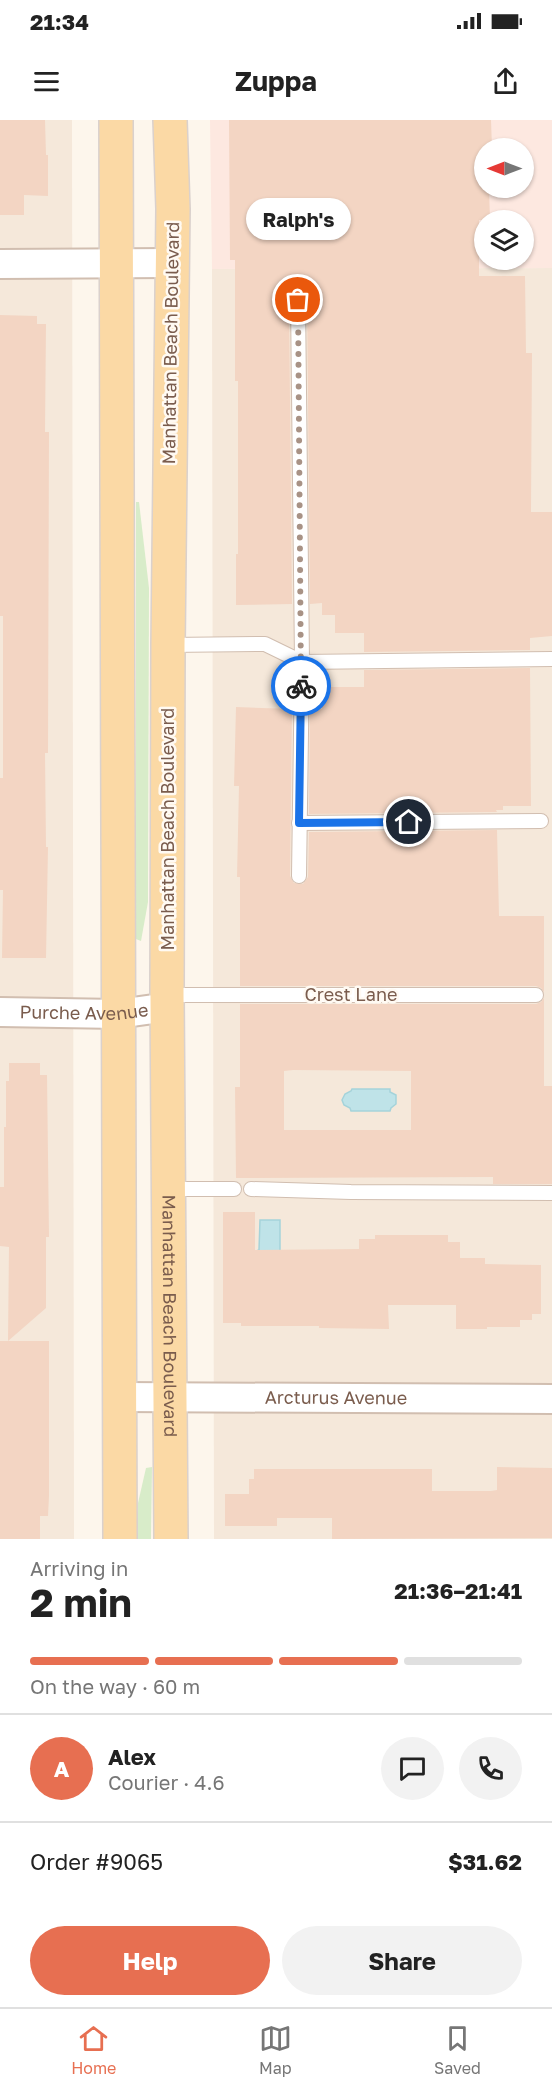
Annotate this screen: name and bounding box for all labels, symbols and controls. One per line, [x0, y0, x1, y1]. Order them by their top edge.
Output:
text: 21:34 [30, 8, 89, 35]
icon: menu [30, 65, 63, 98]
text: Zuppa [235, 65, 317, 97]
icon: share [489, 65, 522, 98]
north arrow [474, 138, 534, 198]
map controls [474, 138, 534, 270]
callout: Ralph's [246, 198, 350, 240]
text: Ralph's [262, 207, 335, 231]
button: layers [474, 210, 534, 270]
street label: Manhattan Beach Boulevard [157, 221, 183, 465]
pin [272, 274, 323, 325]
icon: bag [281, 283, 314, 316]
courier [271, 656, 331, 716]
icon: bike [285, 670, 318, 703]
street label: Manhattan Beach Boulevard [156, 708, 178, 950]
pin [383, 796, 434, 847]
icon: home [392, 805, 425, 838]
street label: Crest Lane [305, 983, 397, 1005]
street label: Purche Avenue [19, 998, 150, 1024]
street label: Manhattan Beach Boulevard [158, 1194, 182, 1437]
street label: Arcturus Avenue [265, 1386, 407, 1408]
text: Arriving in [30, 1556, 128, 1580]
text: 21:36–21:41 [394, 1577, 522, 1604]
text: 2 min [30, 1579, 132, 1626]
text: On the way · 60 m [30, 1674, 200, 1698]
button: chat [381, 1737, 444, 1800]
button: phone [459, 1737, 522, 1800]
text: Alex [108, 1743, 156, 1770]
text: A [54, 1755, 69, 1782]
text: Courier · 4.6 [108, 1770, 225, 1794]
text: Order #9065 [30, 1848, 163, 1875]
text: $31.62 [448, 1848, 522, 1875]
button: Help [30, 1926, 270, 1995]
button: Share [282, 1926, 522, 1995]
tab: Home [71, 2022, 116, 2078]
tab: Map [259, 2022, 292, 2078]
tab: Saved [434, 2022, 481, 2078]

